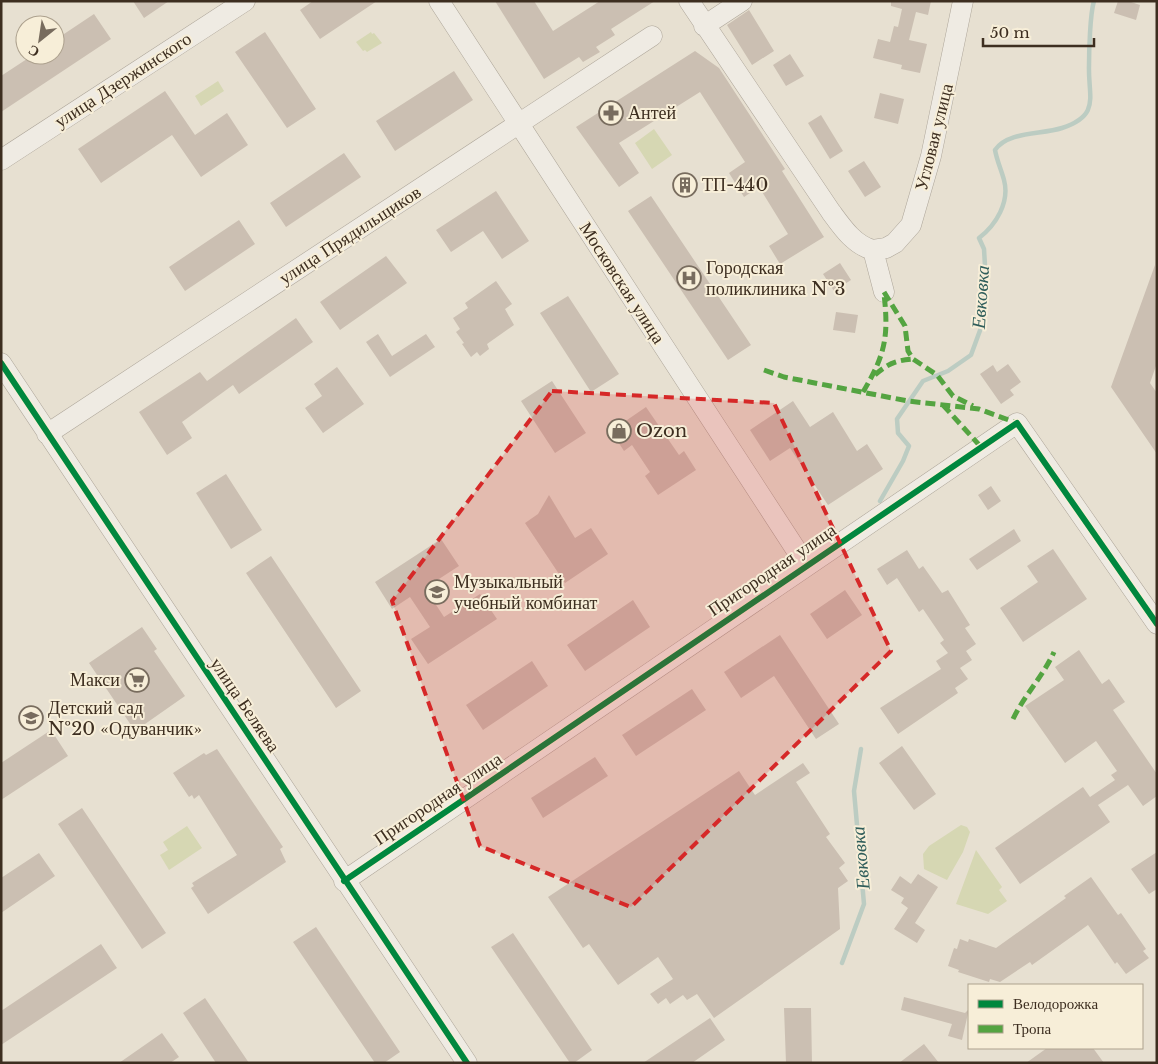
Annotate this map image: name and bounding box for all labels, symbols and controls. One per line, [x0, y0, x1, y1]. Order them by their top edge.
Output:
north arrow [15, 15, 65, 65]
scale bar [983, 15, 1094, 47]
text: 50 m [990, 23, 1030, 42]
street label: улица Дзержинского [50, 28, 196, 132]
text: С [25, 41, 42, 62]
street label: Угловая улица [910, 81, 958, 193]
pharmacy icon: Антей [598, 100, 624, 126]
place label: Антей [628, 102, 676, 124]
building icon: ТП-440 [672, 172, 698, 198]
place label: ТП-440 [702, 174, 768, 196]
street label: улица Прядильщиков [275, 181, 425, 289]
street label: Московская улица [574, 218, 670, 348]
place label: Городская поликлиника №3 [706, 257, 845, 300]
water label: Евковка [967, 264, 994, 331]
hospital icon: Городская поликлиника №3 [676, 265, 702, 291]
shop icon: Ozon [606, 418, 632, 444]
place label: Ozon [636, 420, 687, 442]
street label: Пригородная улица [704, 519, 840, 621]
place label: Музыкальный учебный комбинат [454, 571, 598, 614]
school or university icon: Музыкальный учебный комбинат [424, 579, 450, 605]
street label: улица Беляева [205, 653, 285, 757]
supermarket icon: Макси [124, 667, 150, 693]
place label: Макси [70, 669, 120, 691]
place label: Детский сад №20 «Одуванчик» [48, 697, 202, 740]
school or university icon: Детский сад №20 «Одуванчик» [18, 705, 44, 731]
street label: Пригородная улица [370, 748, 506, 850]
water label: Евковка [846, 825, 875, 892]
legend [968, 984, 1143, 1049]
text: Велодорожка [1013, 994, 1098, 1013]
text: Тропа [1013, 1019, 1052, 1038]

